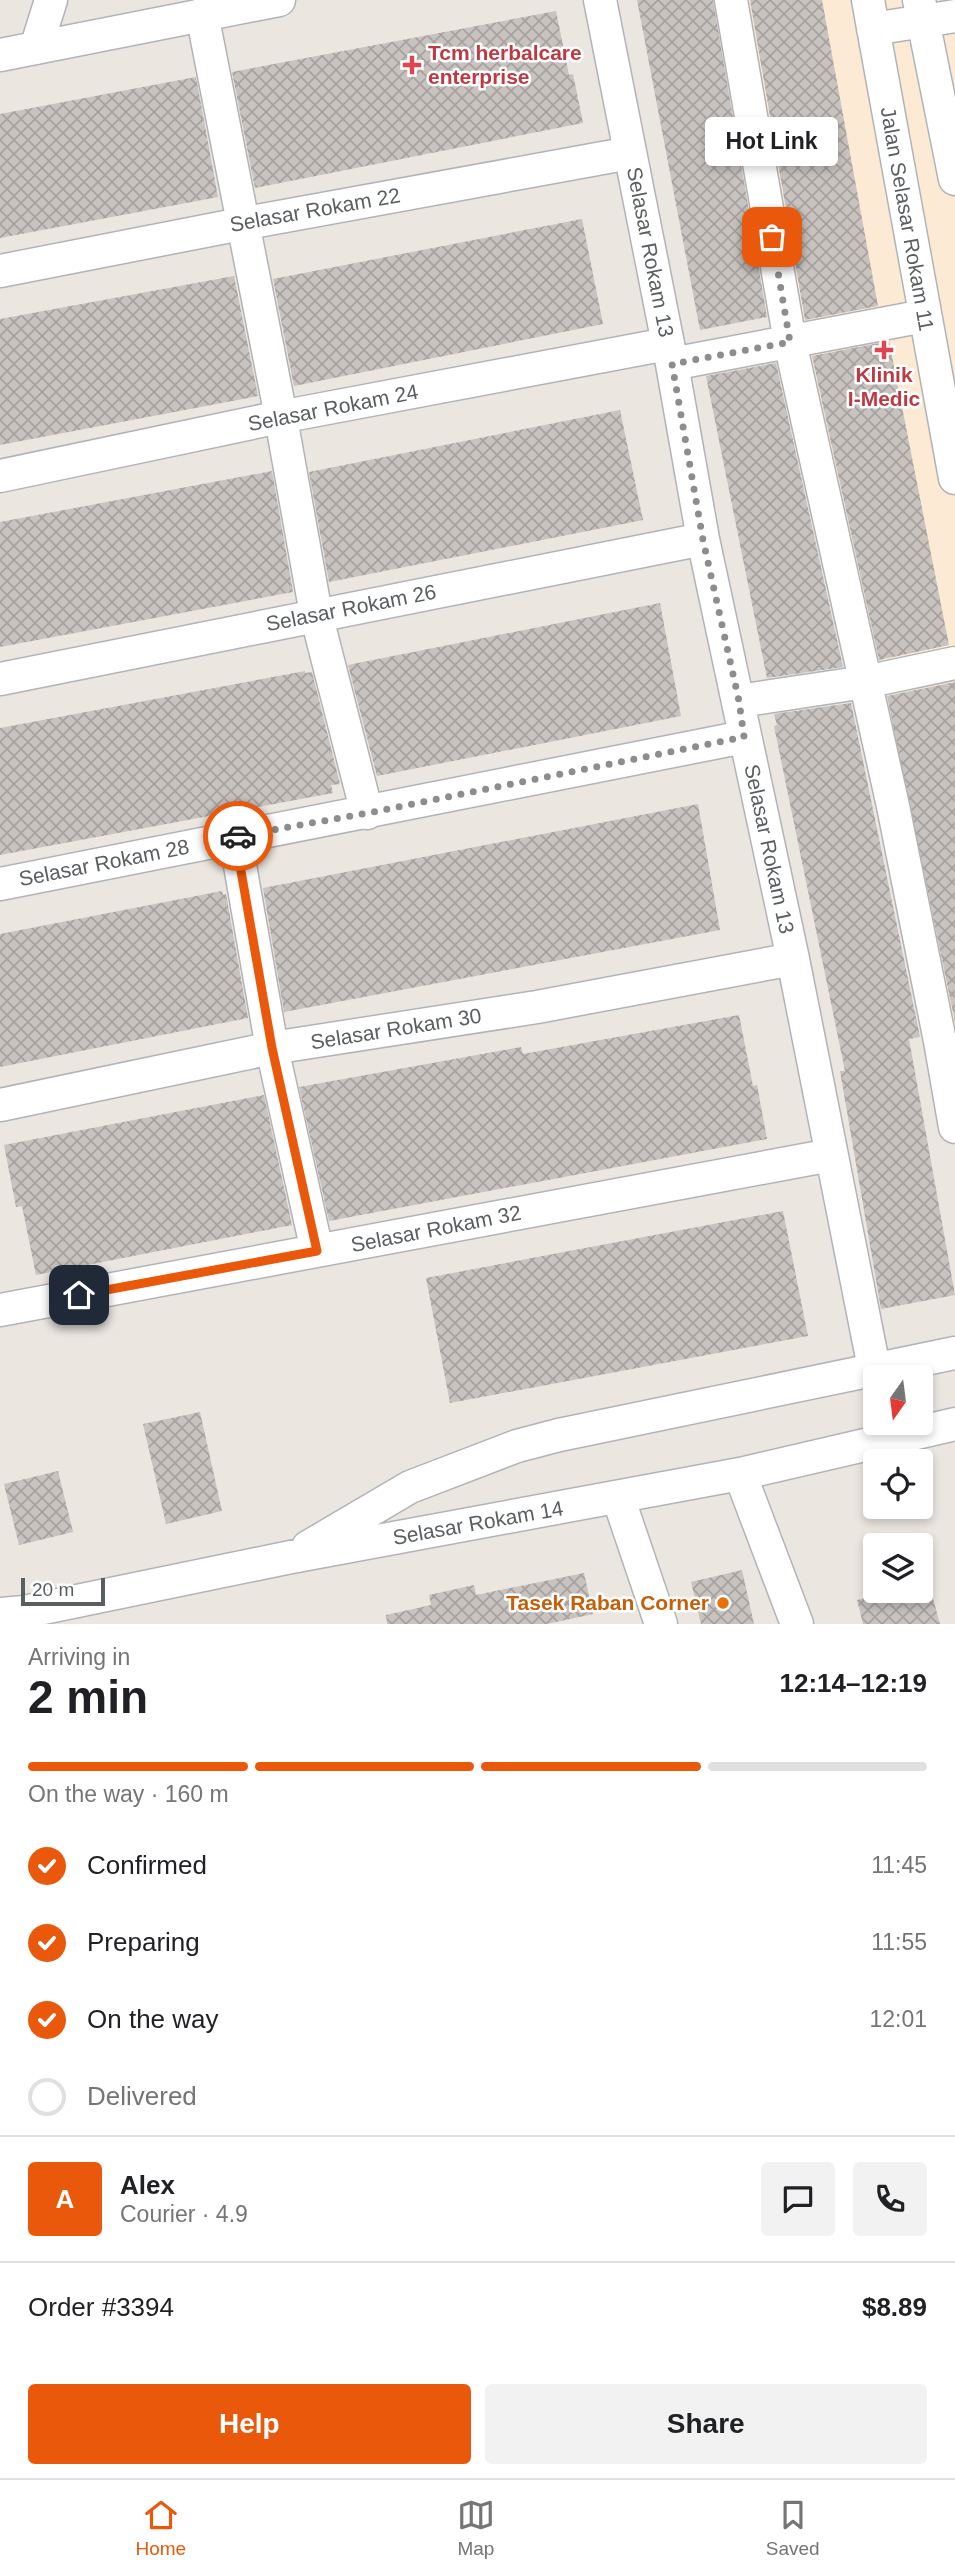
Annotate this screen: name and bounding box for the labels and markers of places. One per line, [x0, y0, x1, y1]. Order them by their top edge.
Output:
place label: Tcm herbalcare enterprise [428, 41, 582, 88]
marker: Tcm herbalcare enterprise [402, 55, 422, 75]
callout: Hot Link [706, 118, 838, 167]
pin [742, 207, 802, 267]
marker: Klinik I-Medic [874, 340, 894, 360]
place label: Klinik I-Medic [848, 363, 920, 410]
pin [49, 1265, 109, 1325]
place label: Tasek Raban Corner [506, 1591, 709, 1614]
marker: Tasek Raban Corner [715, 1595, 731, 1611]

